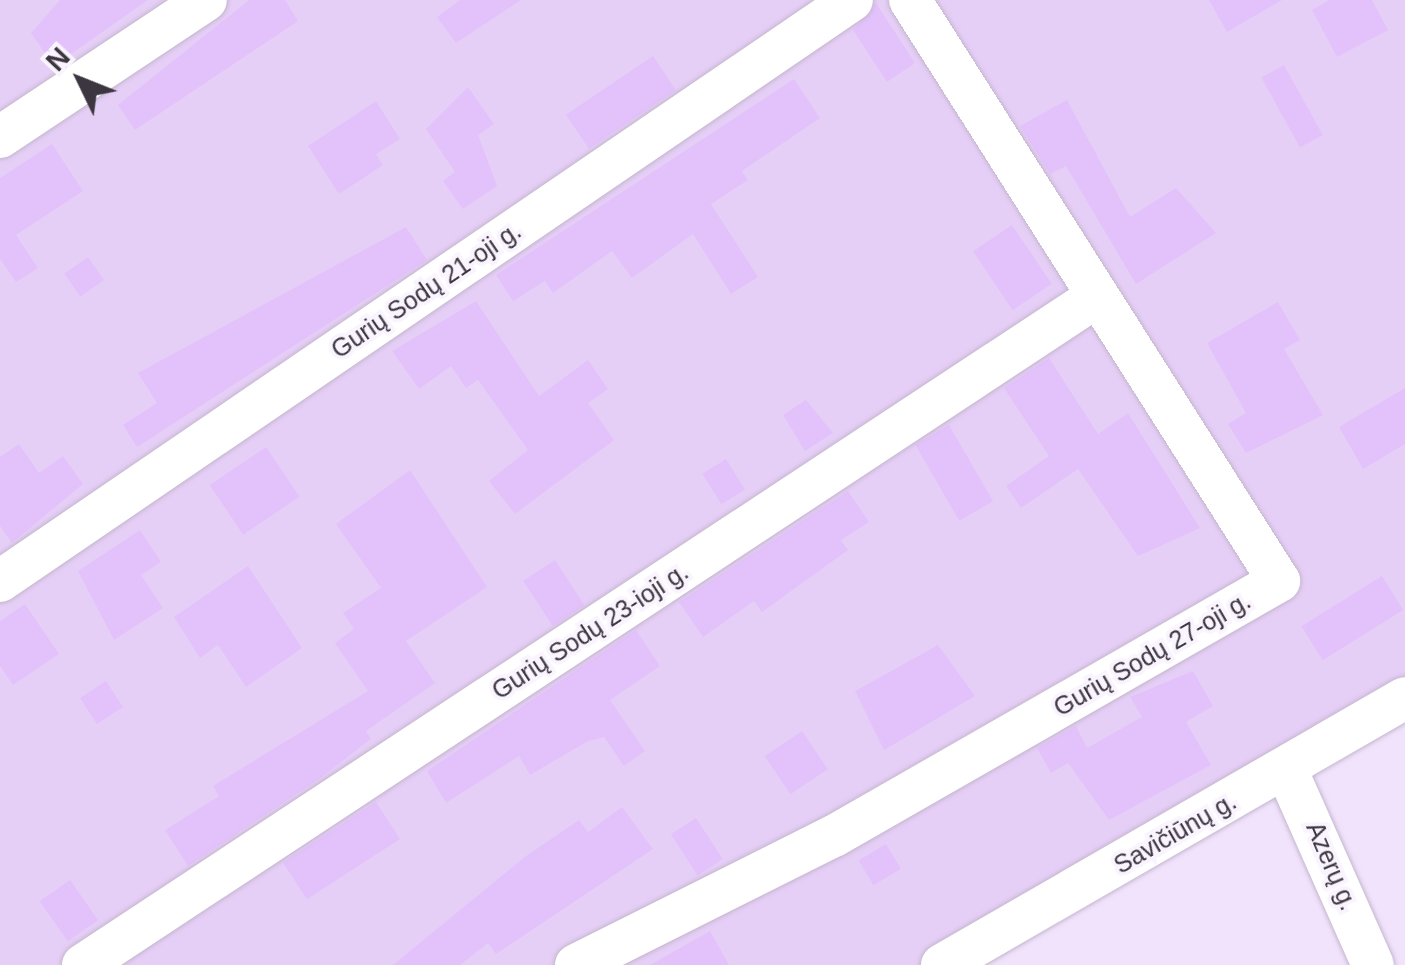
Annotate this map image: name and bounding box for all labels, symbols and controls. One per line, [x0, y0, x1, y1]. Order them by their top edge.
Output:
north arrow [30, 30, 130, 130]
text: N [39, 41, 76, 77]
street label: Gurių Sodų 21-oji g. [325, 215, 527, 365]
street label: Gurių Sodų 23-ioji g. [486, 556, 694, 706]
street label: Gurių Sodų 27-oji g. [1048, 585, 1256, 723]
street label: Savičiūnų g. [1109, 786, 1241, 880]
street label: Azerų g. [1300, 817, 1364, 915]

